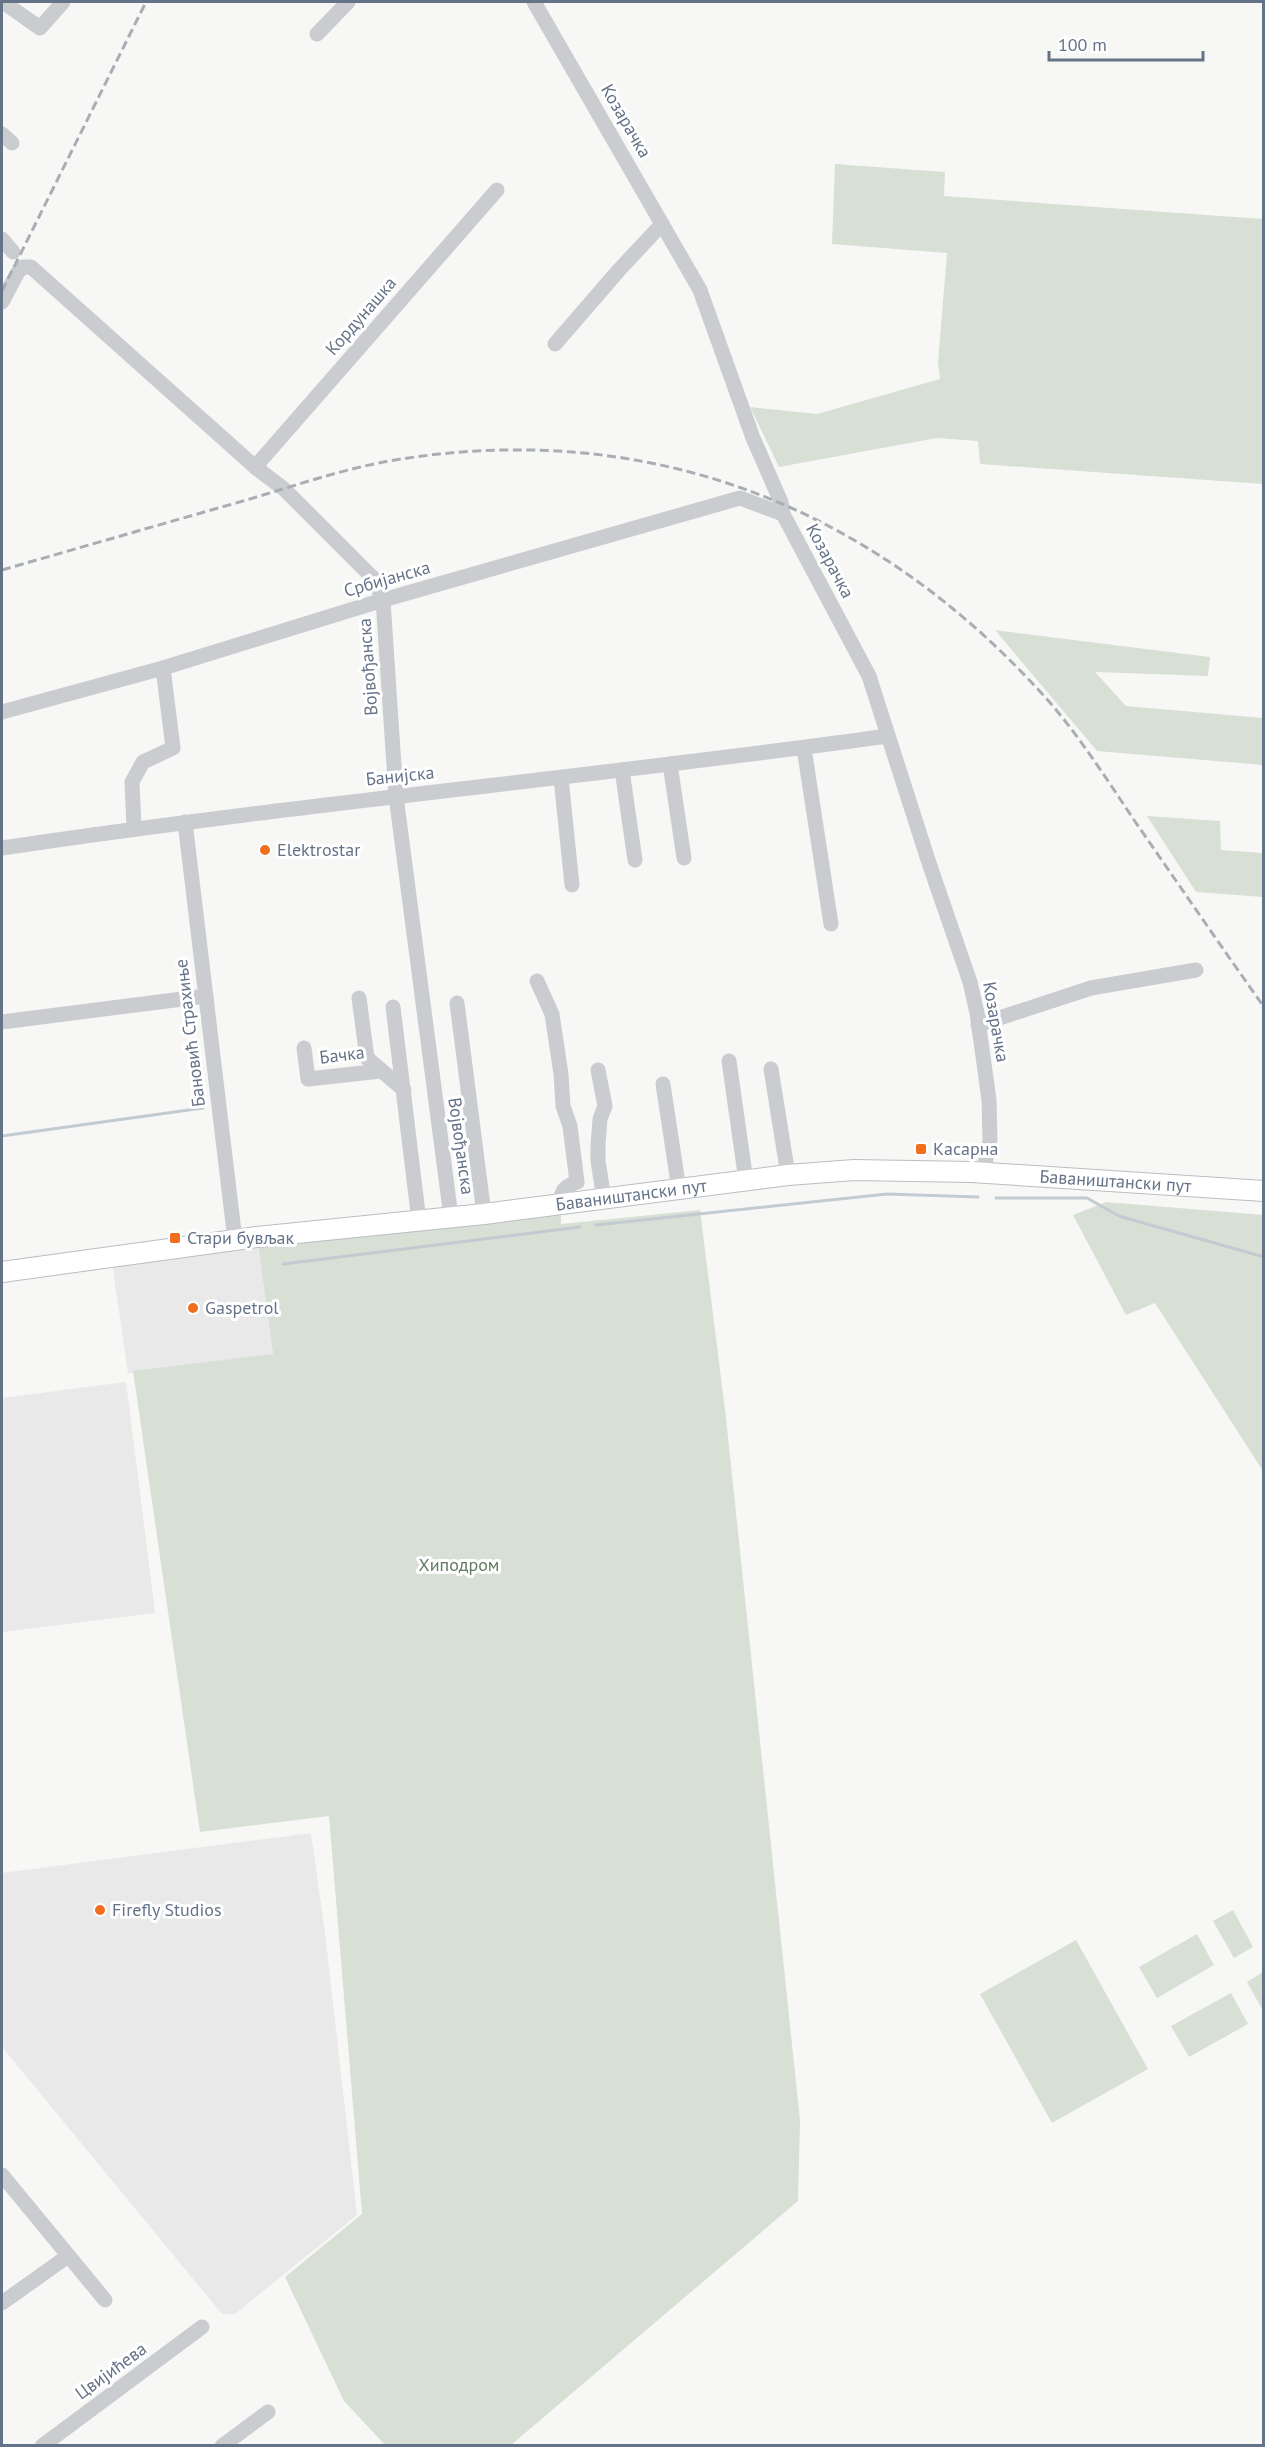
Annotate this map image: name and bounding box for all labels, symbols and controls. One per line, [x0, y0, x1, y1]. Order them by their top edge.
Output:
scale bar [1049, 24, 1204, 62]
text: 100 m [1058, 33, 1107, 56]
street label: Козарачка [596, 80, 657, 162]
street label: Кордунашка [320, 272, 401, 360]
street label: Козарачка [801, 519, 860, 602]
street label: Србијанска [341, 555, 433, 602]
street label: Војвођанска [353, 617, 382, 717]
street label: Банијска [365, 760, 435, 791]
place label: Elektrostar [277, 838, 360, 861]
marker: Elektrostar [258, 843, 272, 857]
street label: Бановић Страхиње [169, 958, 210, 1108]
street label: Козарачка [978, 980, 1015, 1064]
street label: Бачка [318, 1040, 366, 1069]
street label: Војвођанска [443, 1096, 480, 1196]
place label: Касарна [933, 1137, 998, 1160]
marker: Касарна [914, 1142, 928, 1156]
street label: Баваништански пут [1039, 1164, 1193, 1197]
street label: Баваништански пут [554, 1173, 709, 1216]
place label: Стари бувљак [187, 1226, 295, 1249]
marker: Стари бувљак [168, 1231, 182, 1245]
place label: Gaspetrol [205, 1296, 279, 1319]
marker: Gaspetrol [186, 1301, 200, 1315]
park label: Хиподром [419, 1553, 499, 1576]
place label: Firefly Studios [112, 1898, 222, 1921]
marker: Firefly Studios [93, 1903, 107, 1917]
street label: Цвијићева [70, 2337, 151, 2404]

